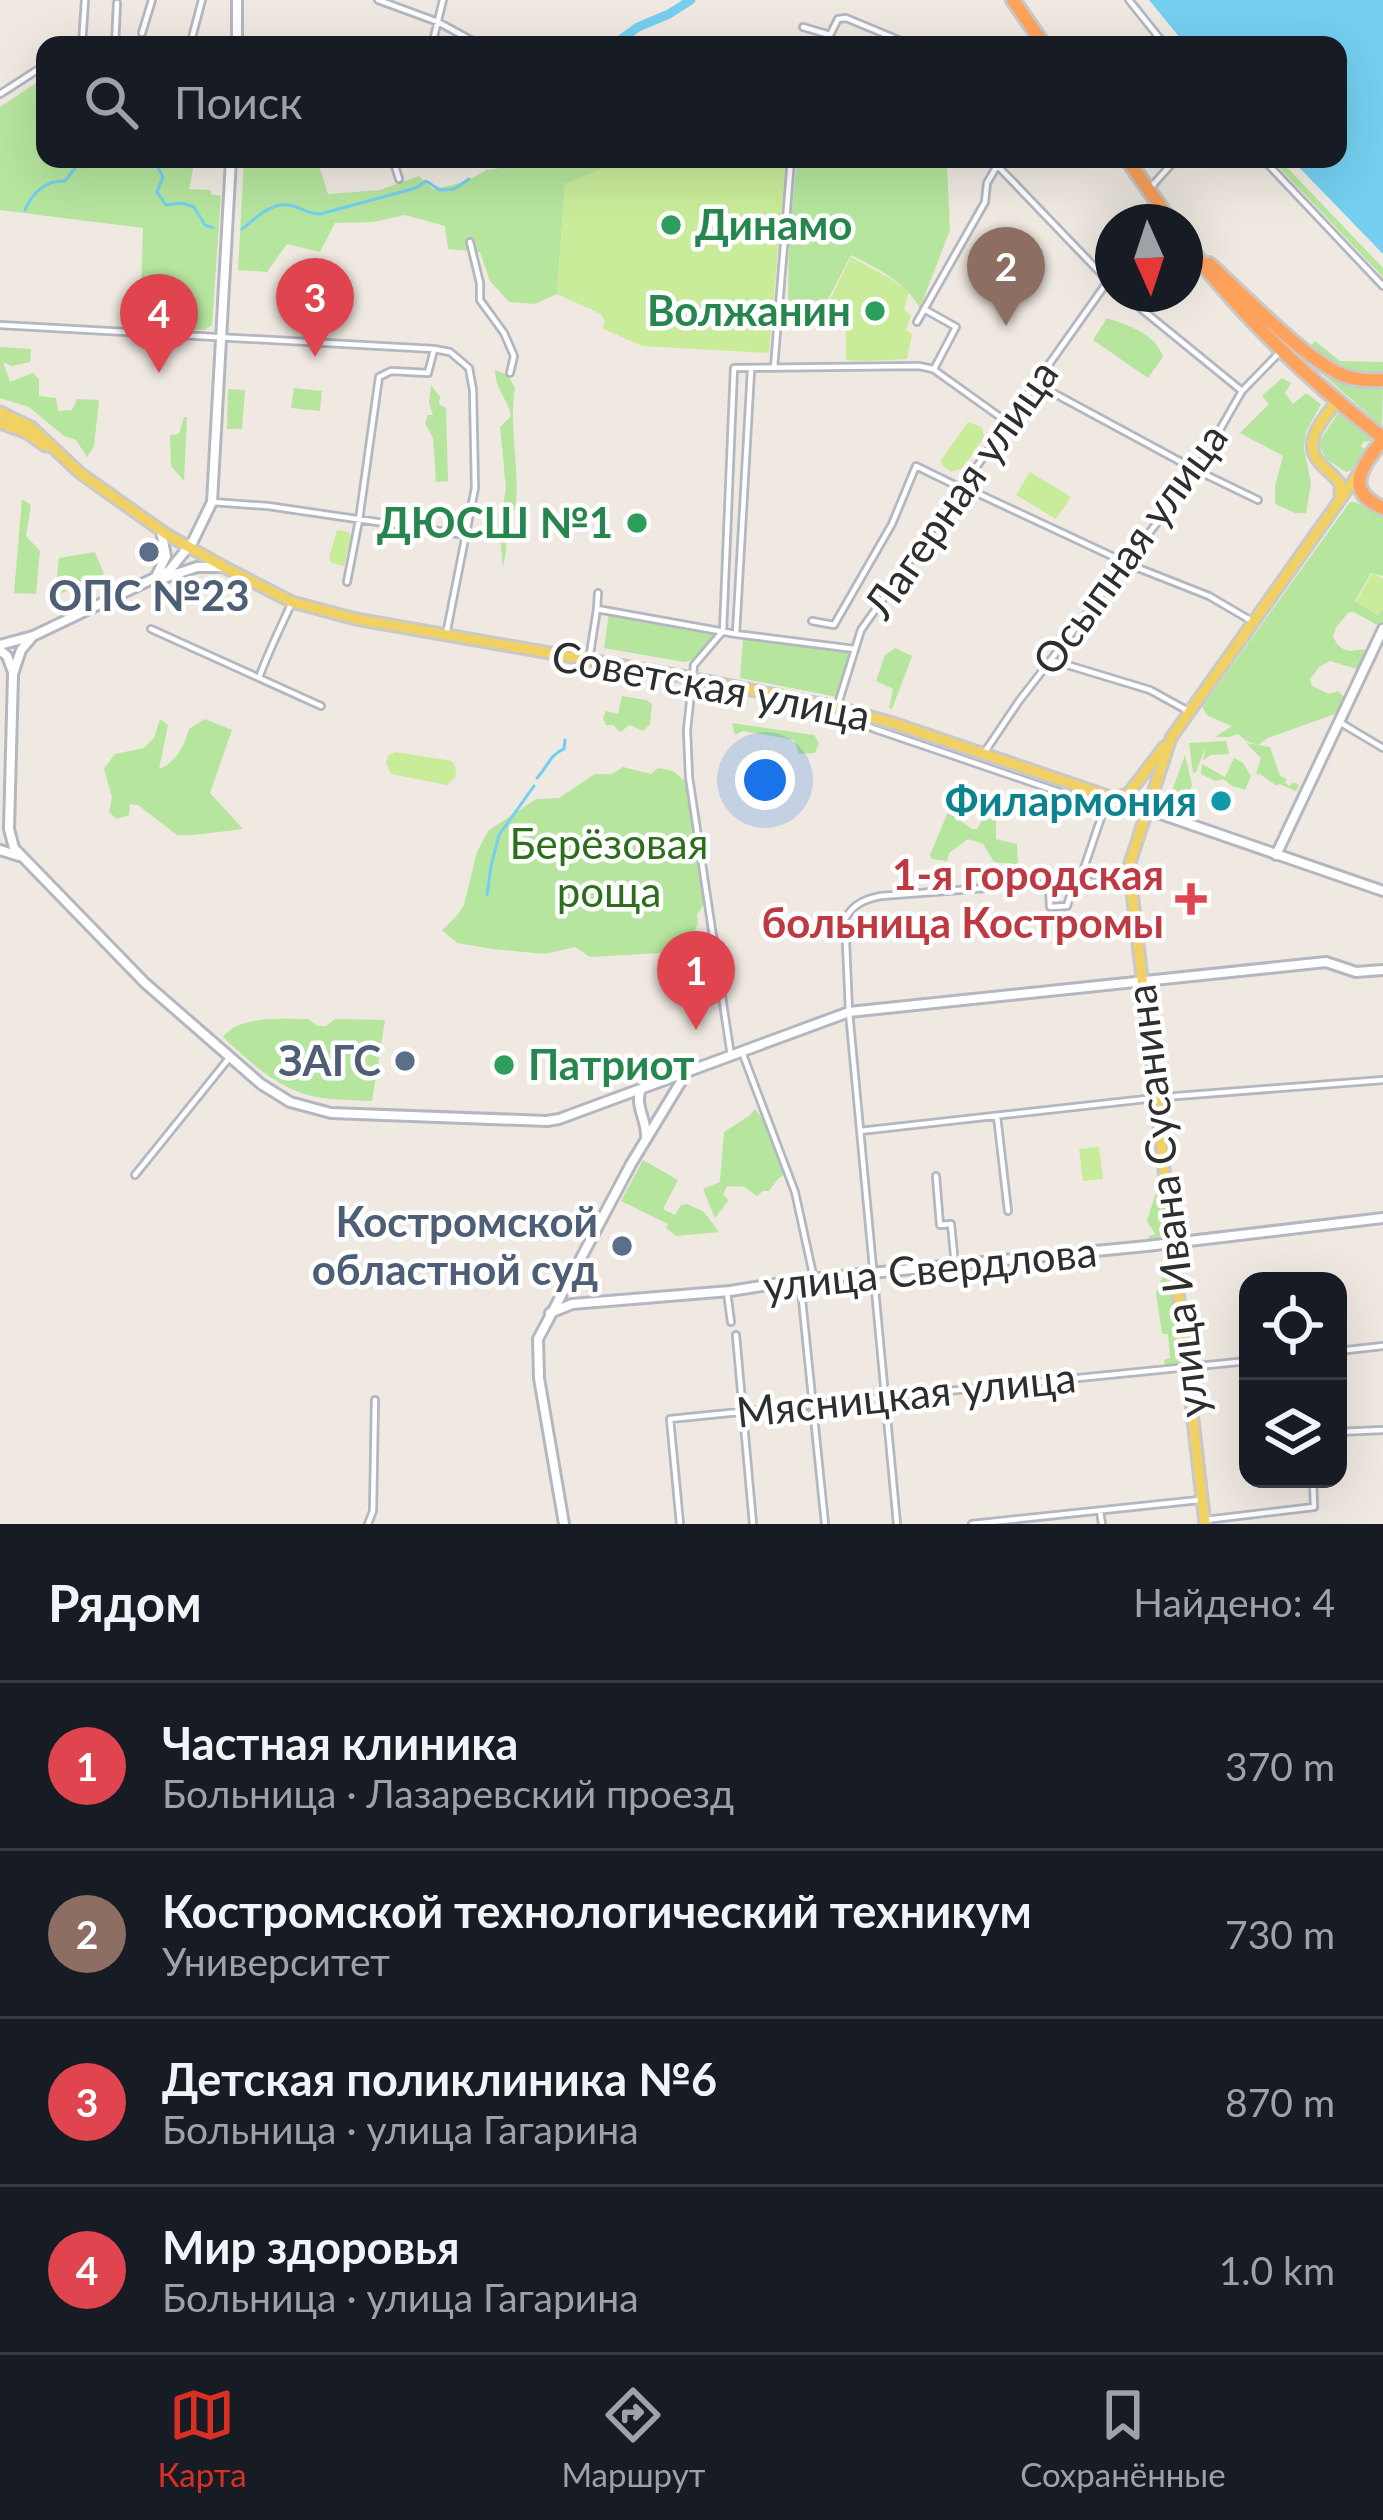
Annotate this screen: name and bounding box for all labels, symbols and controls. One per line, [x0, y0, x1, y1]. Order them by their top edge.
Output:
search box [36, 36, 1347, 168]
icon: search [78, 69, 144, 135]
text: Поиск [174, 75, 303, 129]
place label: Динамо [695, 199, 853, 249]
north arrow [1095, 204, 1203, 312]
marker: Динамо [658, 212, 684, 238]
pin: 2 [967, 227, 1045, 326]
pin: 3 [276, 258, 354, 357]
pin: 4 [120, 274, 198, 373]
place label: Волжанин [647, 285, 851, 335]
marker: Волжанин [862, 298, 888, 324]
street label: Лагерная улица [852, 350, 1068, 628]
street label: Осыпная улица [1021, 413, 1237, 684]
place label: ДЮСШ №1 [377, 497, 613, 547]
marker: ДЮСШ №1 [624, 510, 650, 536]
marker: ОПС №23 [136, 539, 162, 565]
place label: ОПС №23 [48, 570, 250, 620]
street label: Советская улица [548, 630, 875, 740]
your location [735, 750, 795, 810]
place label: Филармония [945, 775, 1197, 825]
marker: Филармония [1208, 788, 1234, 814]
park label: Берёзовая роща [510, 818, 708, 916]
place label: 1-я городская больница Костромы [761, 849, 1164, 947]
marker: 1-я городская больница Костромы [1175, 883, 1207, 915]
pin: 1 [657, 931, 735, 1030]
street label: улица Ивана Сусанина [1115, 982, 1217, 1420]
place label: ЗАГС [278, 1035, 381, 1085]
place label: Патриот [528, 1039, 695, 1089]
marker: ЗАГС [392, 1048, 418, 1074]
marker: Патриот [491, 1052, 517, 1078]
place label: Костромской областной суд [312, 1196, 598, 1294]
street label: улица Свердлова [761, 1226, 1099, 1310]
marker: Костромской областной суд [609, 1233, 635, 1259]
map controls [1239, 1272, 1347, 1488]
button: locate [1239, 1272, 1347, 1380]
street label: Мясницкая улица [734, 1351, 1078, 1437]
button: layers [1239, 1380, 1347, 1488]
text: Рядом [48, 1572, 202, 1633]
text: Найдено: 4 [1133, 1579, 1335, 1625]
text: Частная клиника [162, 1716, 518, 1770]
text: 1 [76, 1743, 98, 1789]
text: 370 m [1225, 1743, 1335, 1789]
text: Больница · Лазаревский проезд [162, 1770, 734, 1816]
text: Костромской технологический техникум [162, 1884, 1032, 1938]
text: 2 [76, 1911, 98, 1957]
text: 730 m [1225, 1911, 1335, 1957]
text: Университет [162, 1938, 390, 1984]
text: Детская поликлиника №6 [162, 2052, 717, 2106]
text: 3 [76, 2079, 98, 2125]
text: 870 m [1225, 2079, 1335, 2125]
text: Больница · улица Гагарина [162, 2106, 639, 2152]
text: Мир здоровья [162, 2220, 459, 2274]
text: 4 [76, 2247, 98, 2293]
text: 1.0 km [1219, 2247, 1335, 2293]
text: Больница · улица Гагарина [162, 2274, 639, 2320]
tab: Карта [157, 2382, 247, 2494]
tab: Маршрут [561, 2382, 705, 2494]
tab: Сохранённые [1020, 2382, 1226, 2494]

